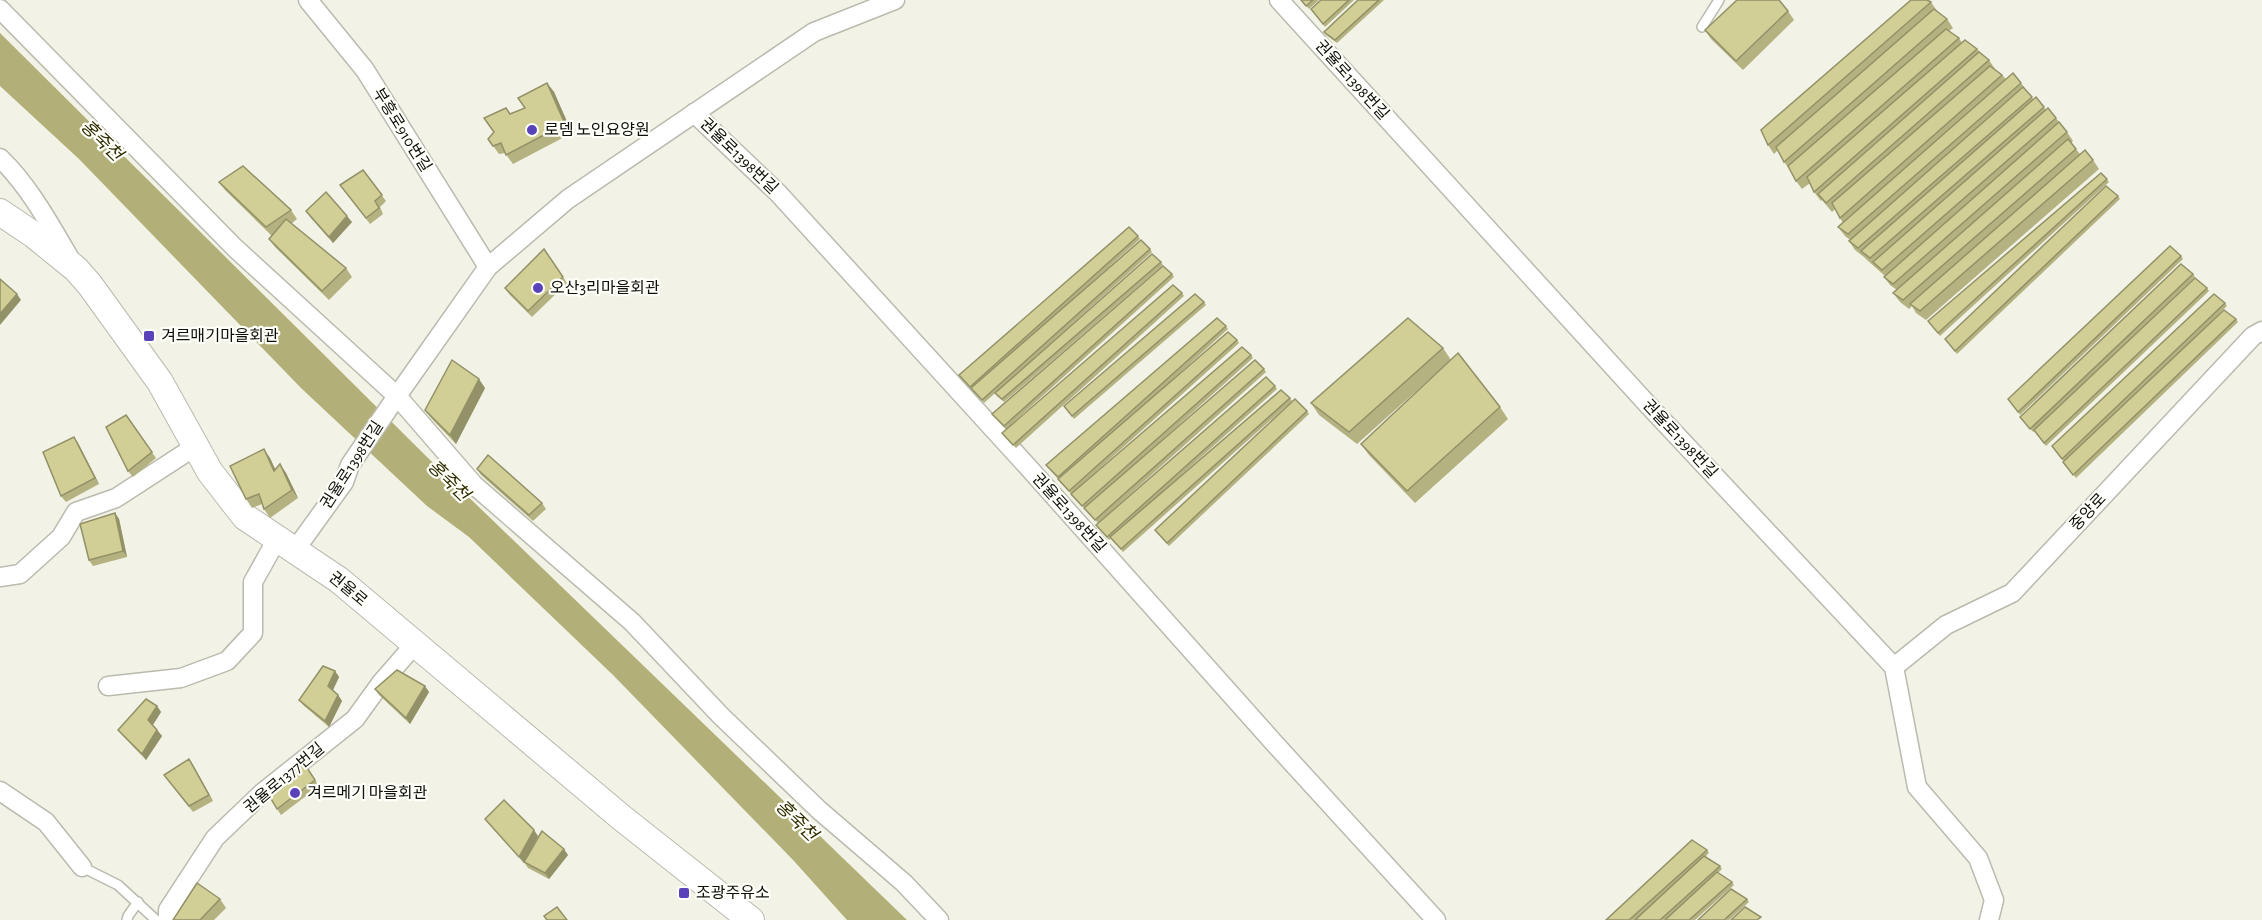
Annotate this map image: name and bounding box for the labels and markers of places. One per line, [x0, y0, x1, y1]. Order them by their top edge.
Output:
place label: 로뎀 노인요양원 [544, 122, 650, 138]
marker: 로뎀 노인요양원 [525, 123, 539, 137]
place label: 오산3리마을회관 [550, 280, 660, 296]
marker: 오산3리마을회관 [531, 281, 545, 295]
place label: 겨르매기마을회관 [161, 328, 279, 344]
marker: 겨르매기마을회관 [142, 329, 156, 343]
place label: 겨르메기 마을회관 [307, 785, 428, 801]
marker: 겨르메기 마을회관 [288, 786, 302, 800]
place label: 조광주유소 [696, 885, 770, 901]
marker: 조광주유소 [677, 886, 691, 900]

